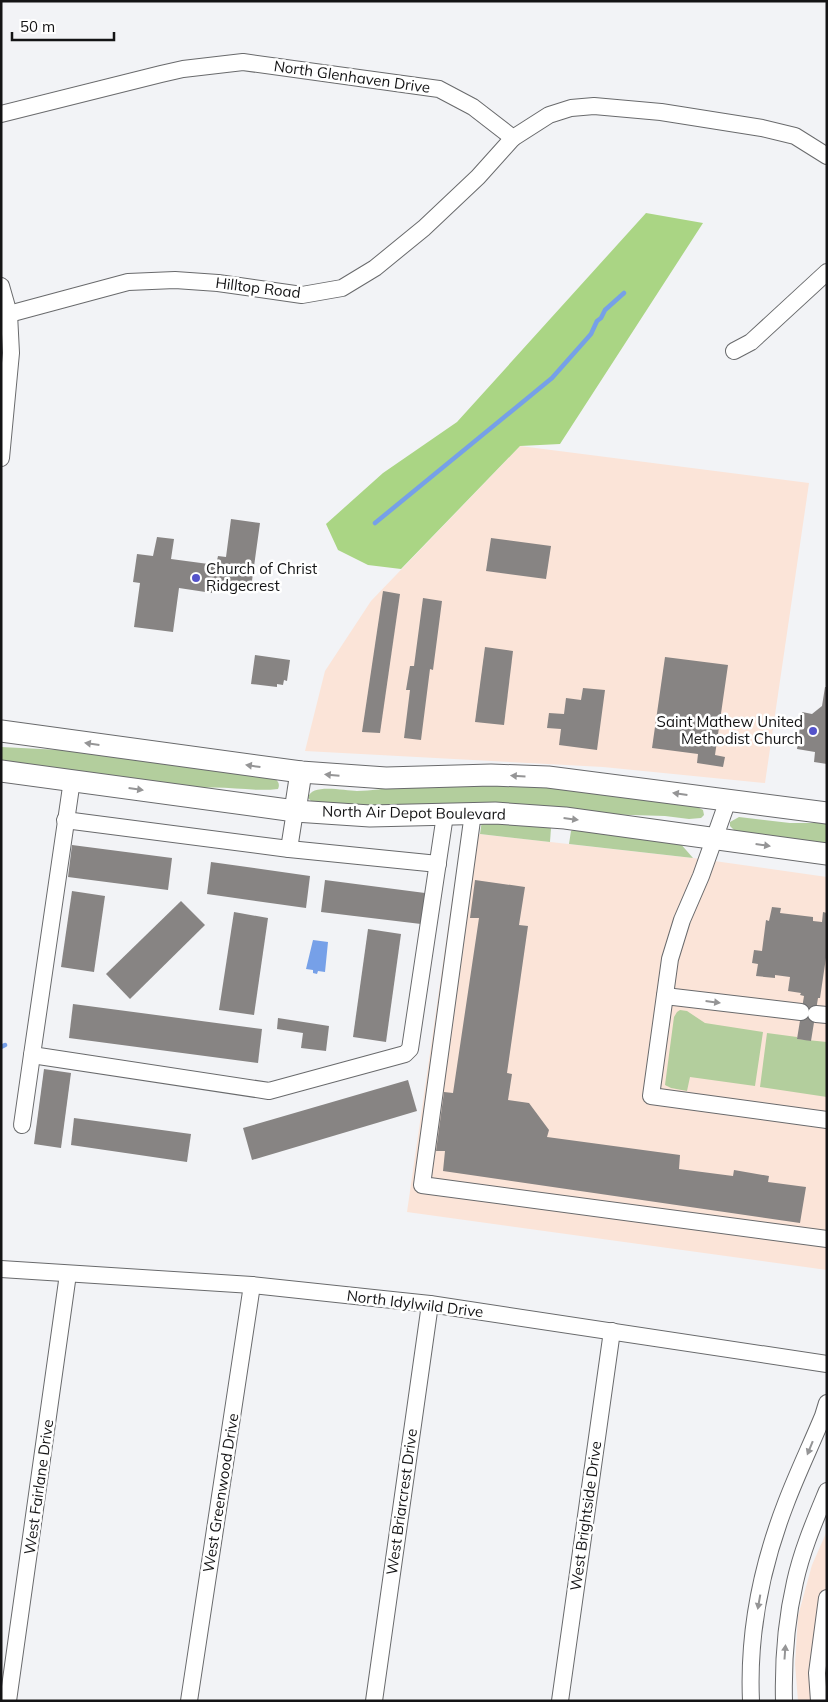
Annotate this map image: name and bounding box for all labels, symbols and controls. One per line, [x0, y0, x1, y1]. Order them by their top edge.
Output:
scale bar [12, 10, 115, 42]
text: 50 m [20, 17, 55, 36]
street label: North Glenhaven Drive [273, 56, 431, 97]
street label: Hilltop Road [214, 273, 302, 302]
place label: Church of Christ Ridgecrest [206, 559, 317, 595]
marker: Church of Christ Ridgecrest [190, 572, 202, 584]
place label: Saint Mathew United Methodist Church [657, 712, 803, 748]
marker: Saint Mathew United Methodist Church [807, 725, 819, 737]
one-way arrow [83, 739, 99, 747]
one-way arrow [244, 761, 260, 769]
one-way arrow [324, 771, 340, 779]
one-way arrow [510, 771, 526, 779]
one-way arrow [129, 785, 145, 793]
one-way arrow [671, 790, 687, 798]
street label: North Air Depot Boulevard [322, 801, 506, 824]
one-way arrow [564, 815, 580, 823]
one-way arrow [756, 841, 772, 849]
one-way arrow [705, 998, 721, 1006]
street label: North Idylwild Drive [346, 1286, 484, 1321]
street label: West Greenwood Drive [199, 1412, 242, 1574]
street label: West Fairlane Drive [20, 1418, 57, 1556]
street label: West Briarcrest Drive [382, 1427, 421, 1576]
street label: West Brightside Drive [566, 1440, 605, 1592]
one-way arrow [805, 1441, 813, 1455]
one-way arrow [754, 1594, 762, 1610]
one-way arrow [781, 1644, 789, 1660]

